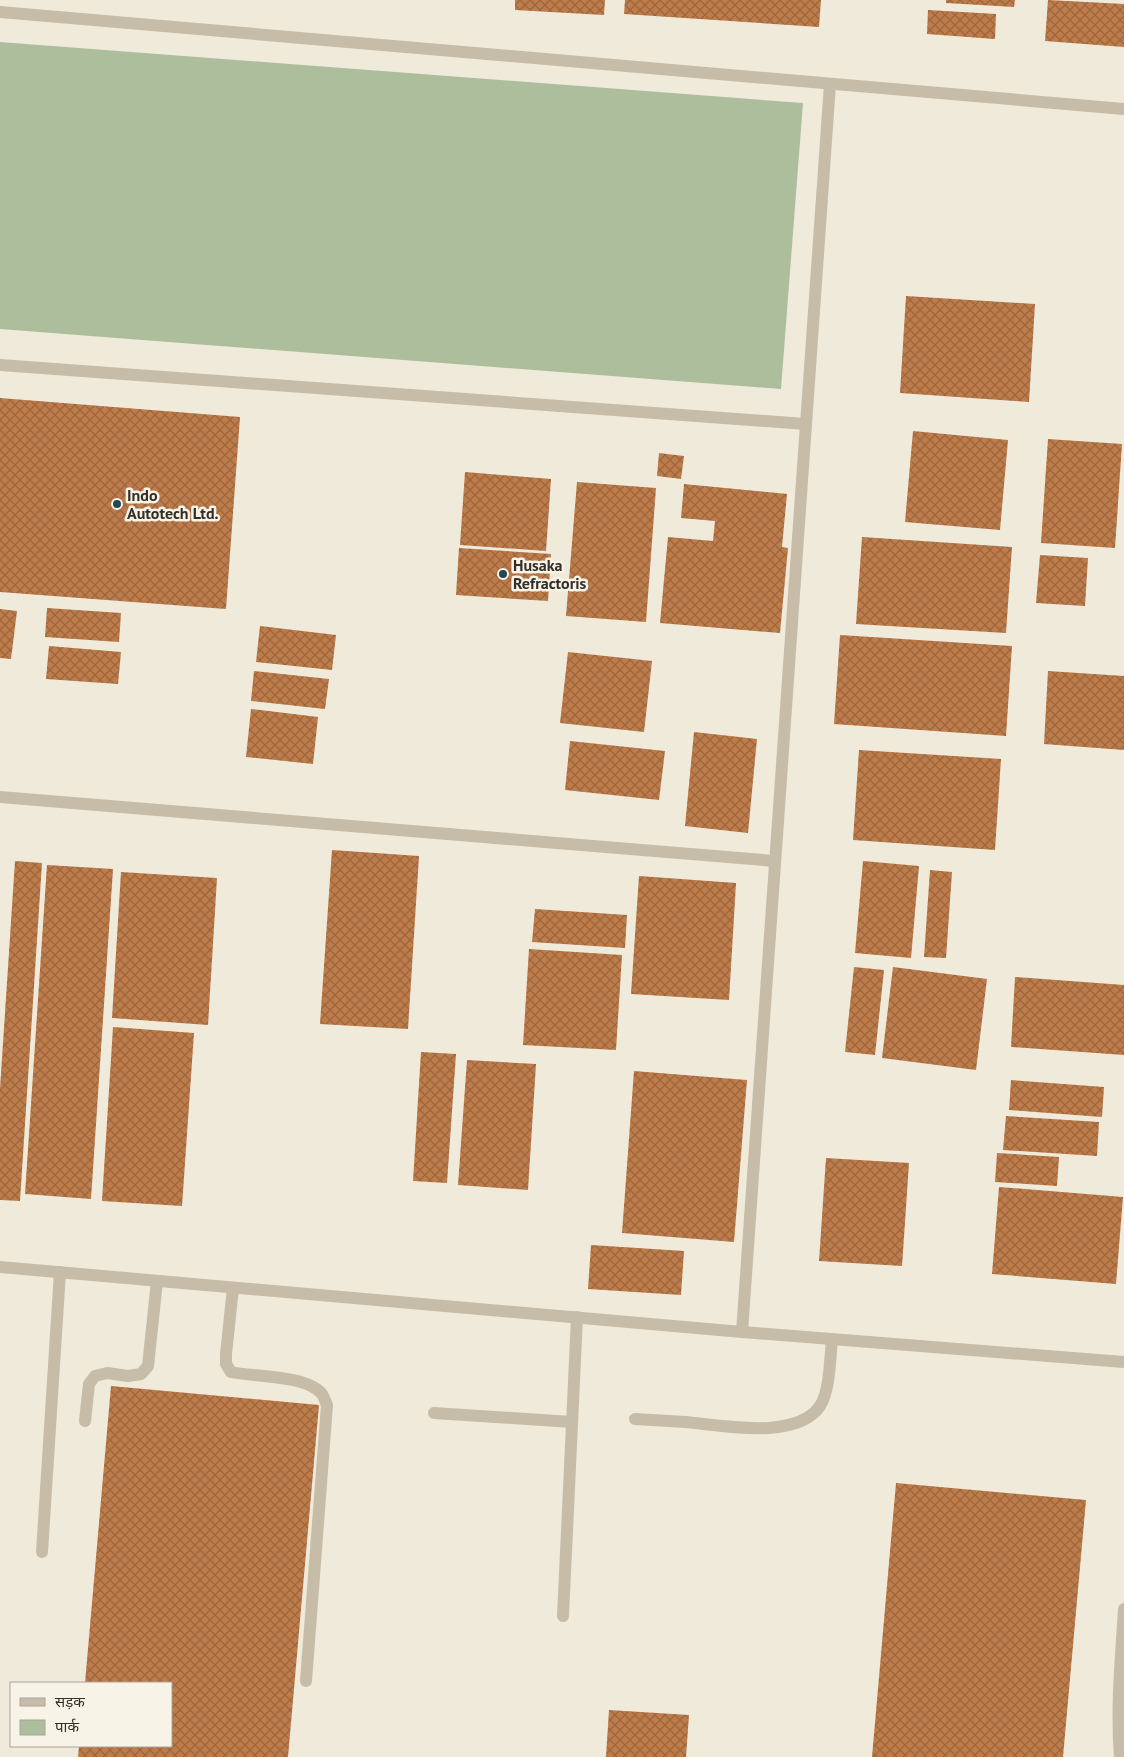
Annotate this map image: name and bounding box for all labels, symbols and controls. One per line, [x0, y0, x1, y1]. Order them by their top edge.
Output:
place label: Indo Autotech Ltd. [127, 485, 219, 523]
marker: Indo Autotech Ltd. [111, 498, 123, 510]
place label: Husaka Refractoris [513, 555, 587, 593]
marker: Husaka Refractoris [497, 568, 509, 580]
legend [10, 1682, 172, 1747]
text: सड़क [55, 1692, 85, 1711]
text: पार्क [55, 1717, 79, 1736]

